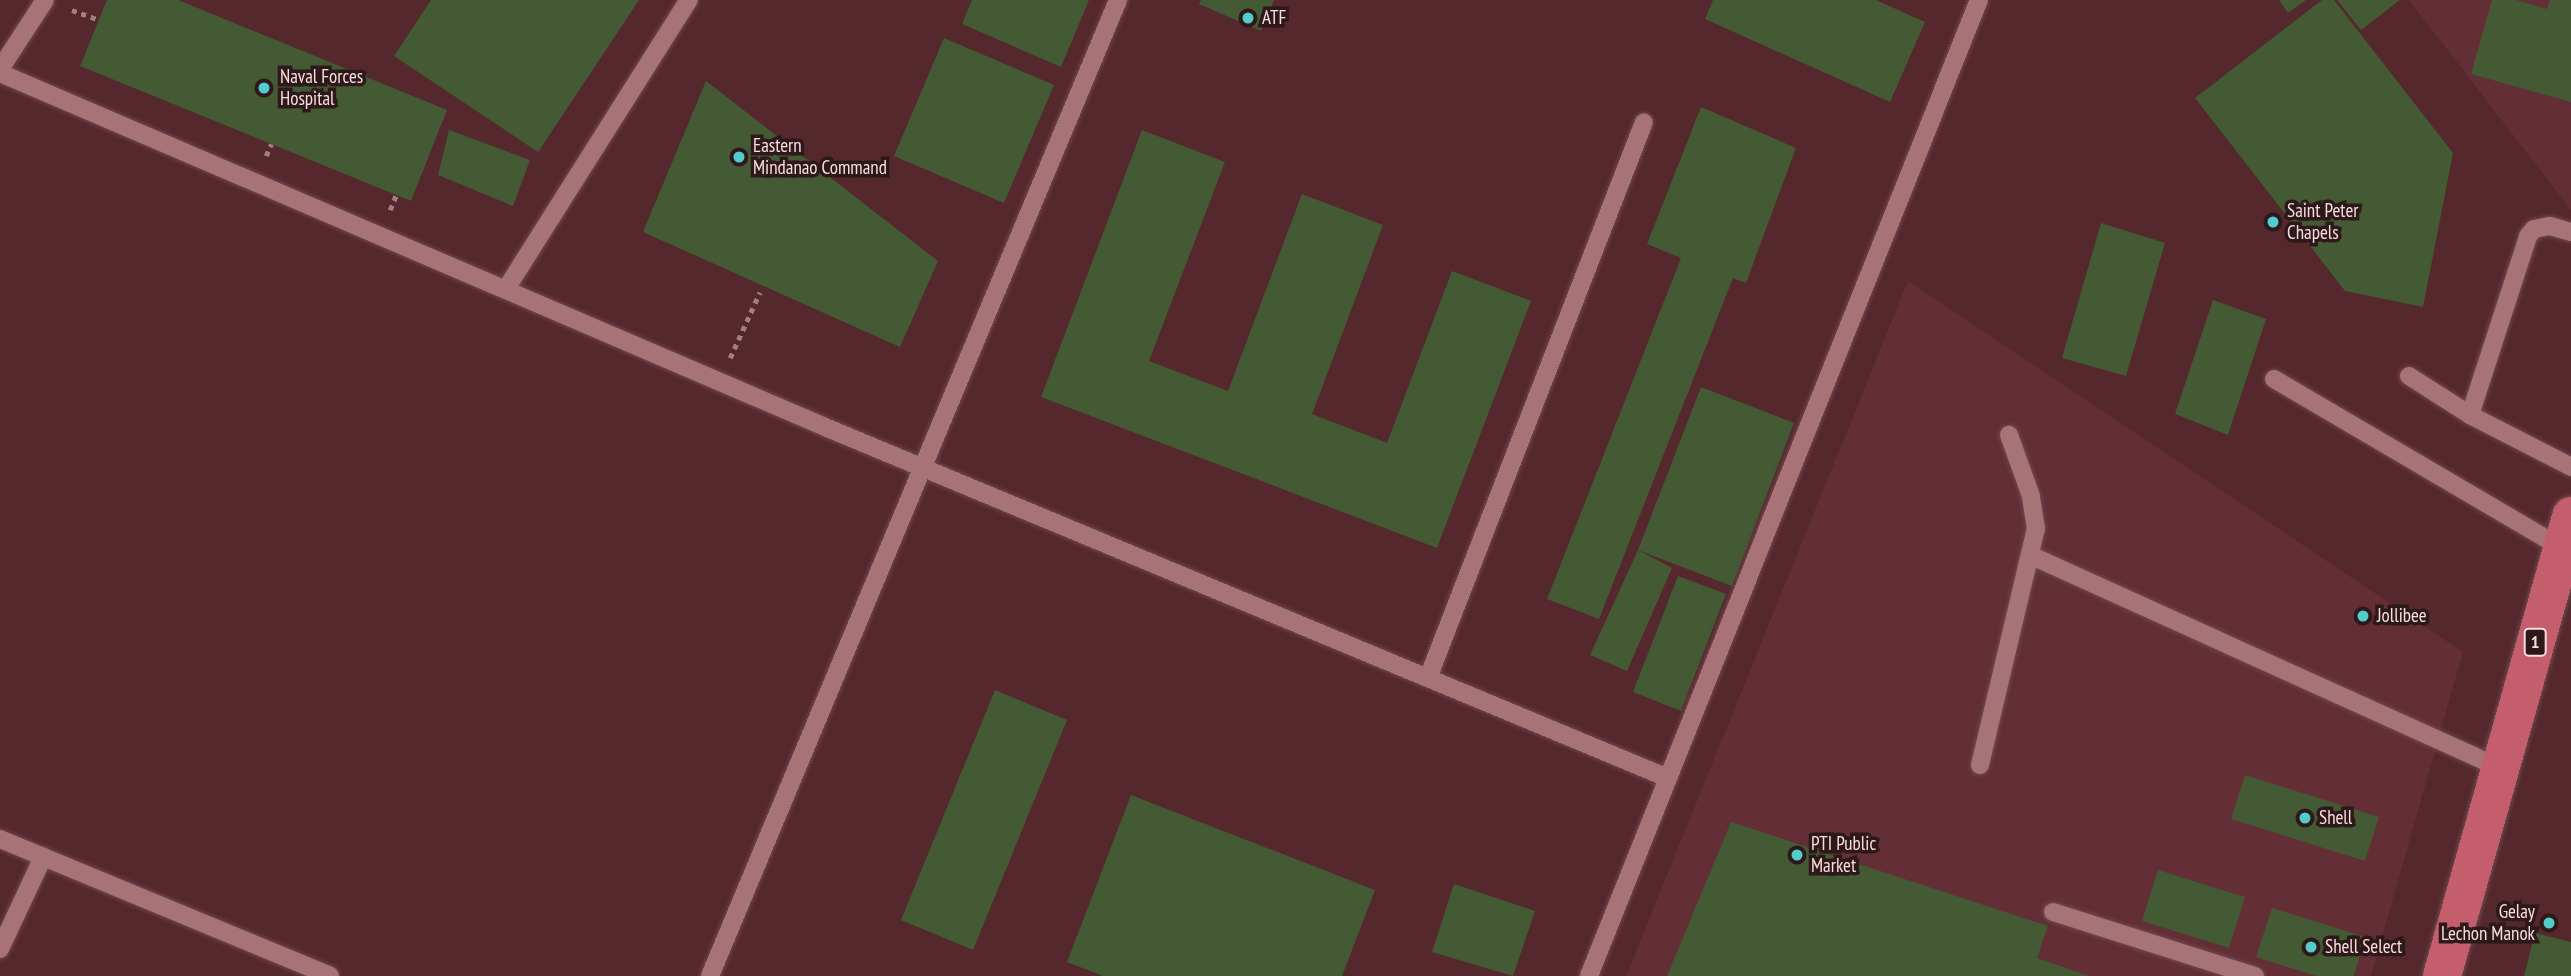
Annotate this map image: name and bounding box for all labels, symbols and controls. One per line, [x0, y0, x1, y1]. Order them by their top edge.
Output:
place label: ATF [1262, 7, 1286, 29]
marker: ATF [1240, 10, 1256, 26]
place label: Naval Forces Hospital [280, 66, 363, 110]
marker: Naval Forces Hospital [254, 78, 274, 98]
place label: Eastern Mindanao Command [753, 135, 887, 179]
marker: Eastern Mindanao Command [731, 149, 747, 165]
place label: Saint Peter Chapels [2287, 200, 2358, 244]
marker: Saint Peter Chapels [2265, 214, 2281, 230]
place label: Jollibee [2377, 605, 2427, 627]
marker: Jollibee [2355, 608, 2371, 624]
road number: 1 [2523, 628, 2547, 656]
place label: Shell [2319, 807, 2352, 829]
marker: Shell [2297, 810, 2313, 826]
place label: PTI Public Market [1811, 833, 1876, 877]
marker: PTI Public Market [1789, 847, 1805, 863]
place label: Gelay Lechon Manok [2441, 901, 2535, 945]
marker: Gelay Lechon Manok [2541, 915, 2557, 931]
place label: Shell Select [2325, 936, 2402, 958]
marker: Shell Select [2303, 939, 2319, 955]

